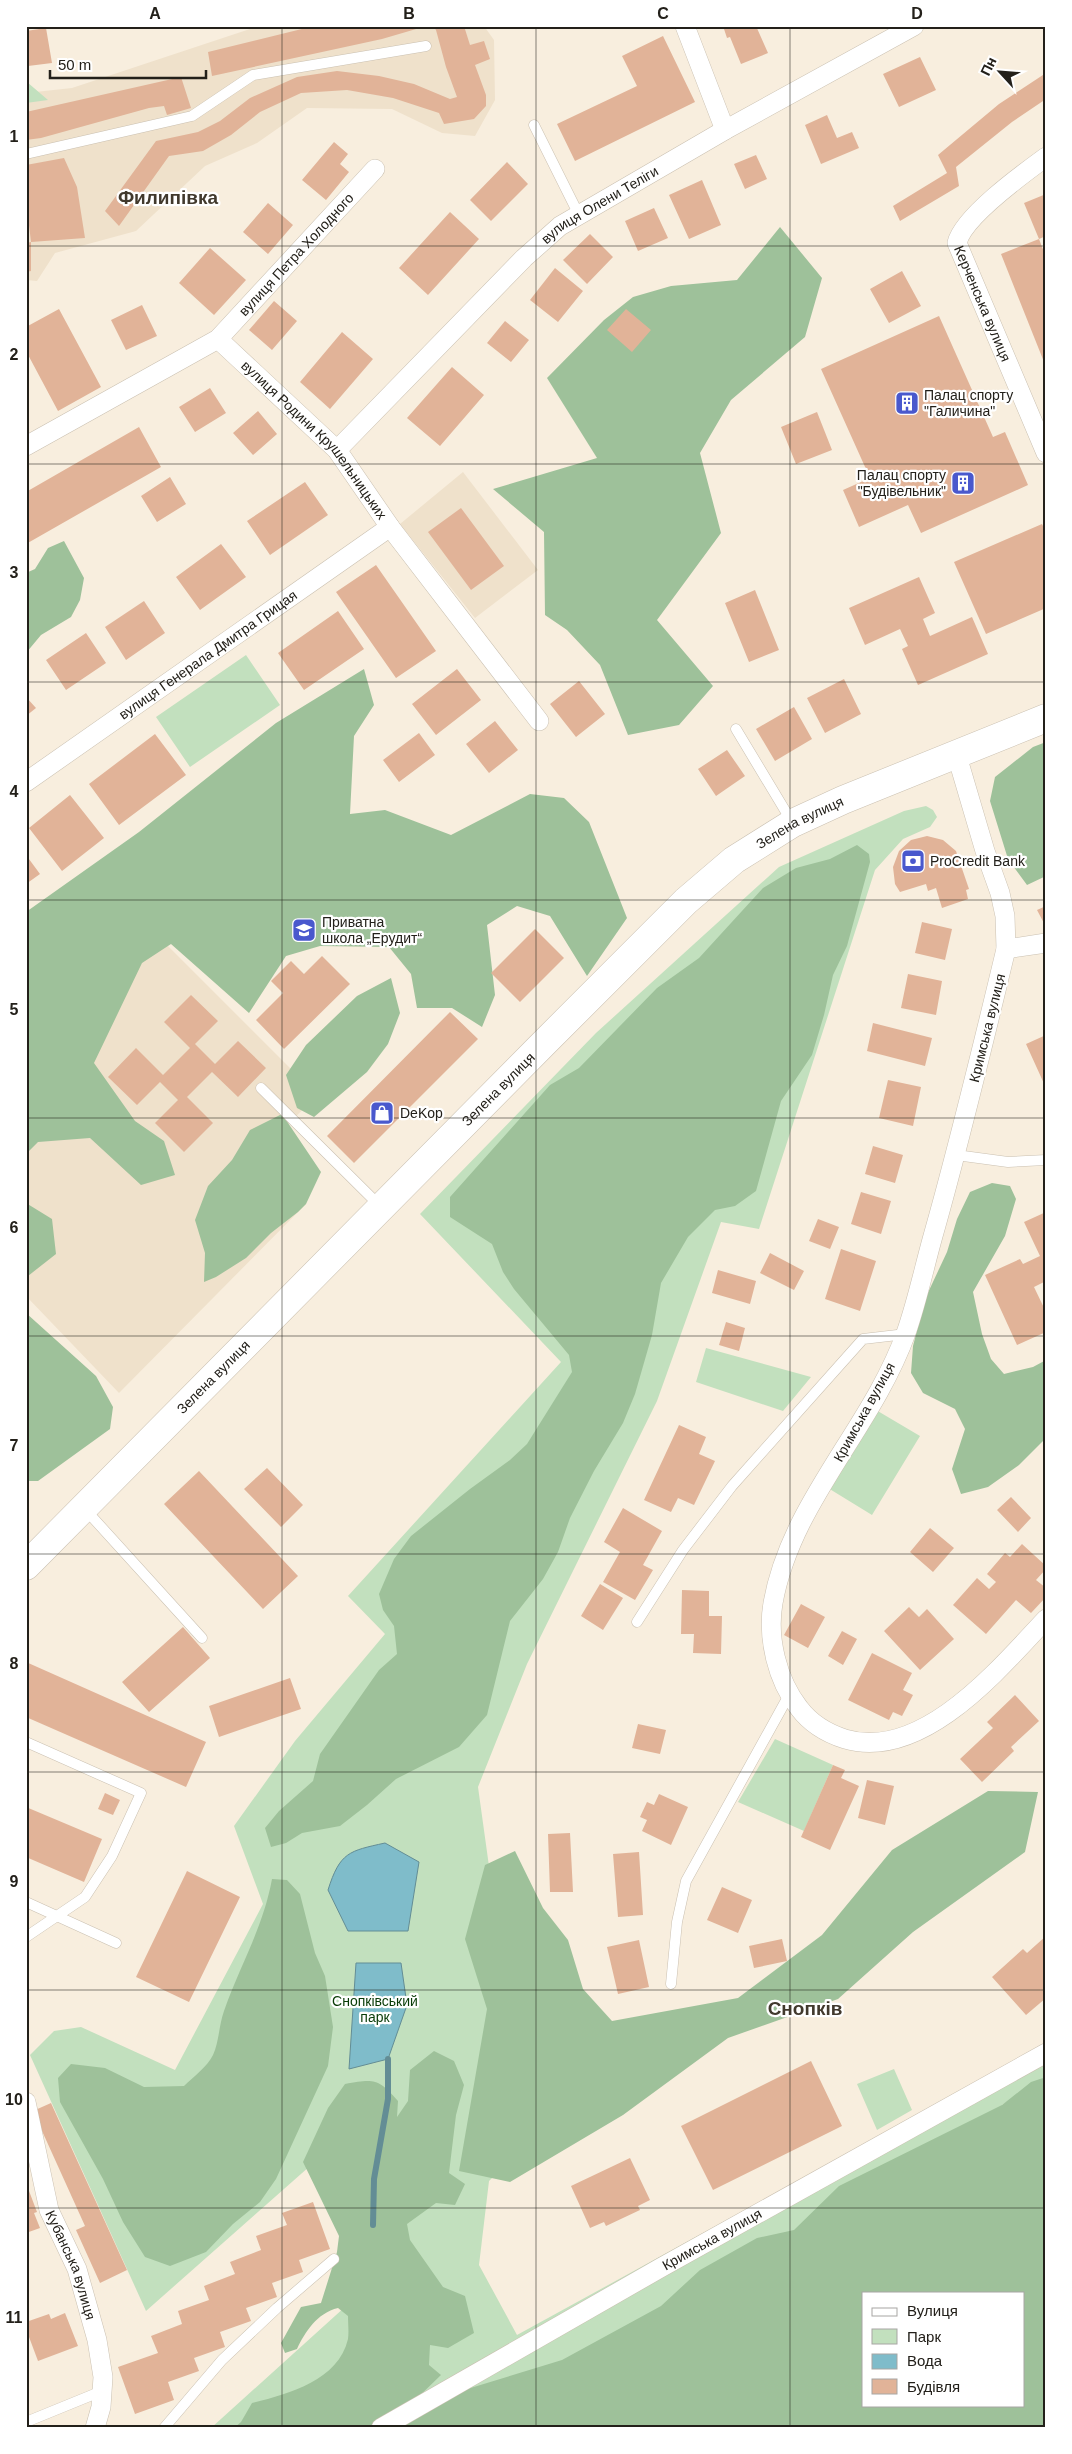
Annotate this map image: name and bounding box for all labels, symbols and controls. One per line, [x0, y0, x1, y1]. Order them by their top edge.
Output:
text: A [149, 5, 161, 22]
text: B [403, 5, 415, 22]
text: C [657, 5, 669, 22]
text: D [911, 5, 923, 22]
scale bar [50, 48, 206, 80]
north arrow [974, 48, 1024, 98]
text: Пн [977, 54, 1000, 78]
text: 50 m [58, 56, 91, 73]
text: 1 [10, 128, 19, 145]
street label: вулиця Олени Теліги [538, 163, 661, 247]
district label: Филипівка [118, 187, 219, 208]
street label: вулиця Петра Холодного [236, 189, 357, 319]
street label: Керченська вулиця [951, 243, 1014, 364]
text: 2 [10, 346, 19, 363]
street label: вулиця Родини Крушельницьких [238, 357, 390, 522]
place label: Палац спорту "Галичина" [924, 387, 1013, 419]
building icon: Палац спорту "Галичина" [894, 390, 920, 416]
place label: Палац спорту "Будівельник" [857, 467, 946, 499]
building icon: Палац спорту "Будівельник" [950, 470, 976, 496]
text: 3 [10, 564, 19, 581]
street label: вулиця Генерала Дмитра Грицая [116, 587, 300, 722]
text: 4 [10, 783, 19, 800]
street label: Зелена вулиця [753, 793, 846, 852]
bank icon: ProCredit Bank [900, 848, 926, 874]
place label: ProCredit Bank [930, 853, 1026, 869]
place label: Приватна школа „Ерудит“ [322, 914, 422, 946]
school or university icon: Приватна школа „Ерудит“ [291, 917, 317, 943]
street label: Кримська вулиця [966, 972, 1008, 1084]
text: 5 [10, 1001, 19, 1018]
street label: Зелена вулиця [458, 1049, 538, 1129]
shop icon: DeKop [369, 1100, 395, 1126]
place label: DeKop [400, 1105, 443, 1121]
text: 6 [10, 1219, 19, 1236]
street label: Зелена вулиця [173, 1337, 253, 1417]
street label: Кримська вулиця [830, 1359, 898, 1465]
text: 7 [10, 1437, 19, 1454]
text: 8 [10, 1655, 19, 1672]
text: 9 [10, 1873, 19, 1890]
park label: Снопківський парк [332, 1993, 418, 2025]
district label: Снопків [768, 1998, 842, 2019]
text: 10 [5, 2091, 23, 2108]
street label: Кримська вулиця [659, 2205, 764, 2273]
street label: Кубанська вулиця [42, 2208, 99, 2322]
legend [862, 2292, 1024, 2406]
text: Вулиця [907, 2302, 958, 2319]
text: 11 [6, 2309, 23, 2326]
text: Парк [907, 2328, 941, 2345]
text: Вода [907, 2352, 943, 2369]
text: Будівля [907, 2378, 960, 2395]

